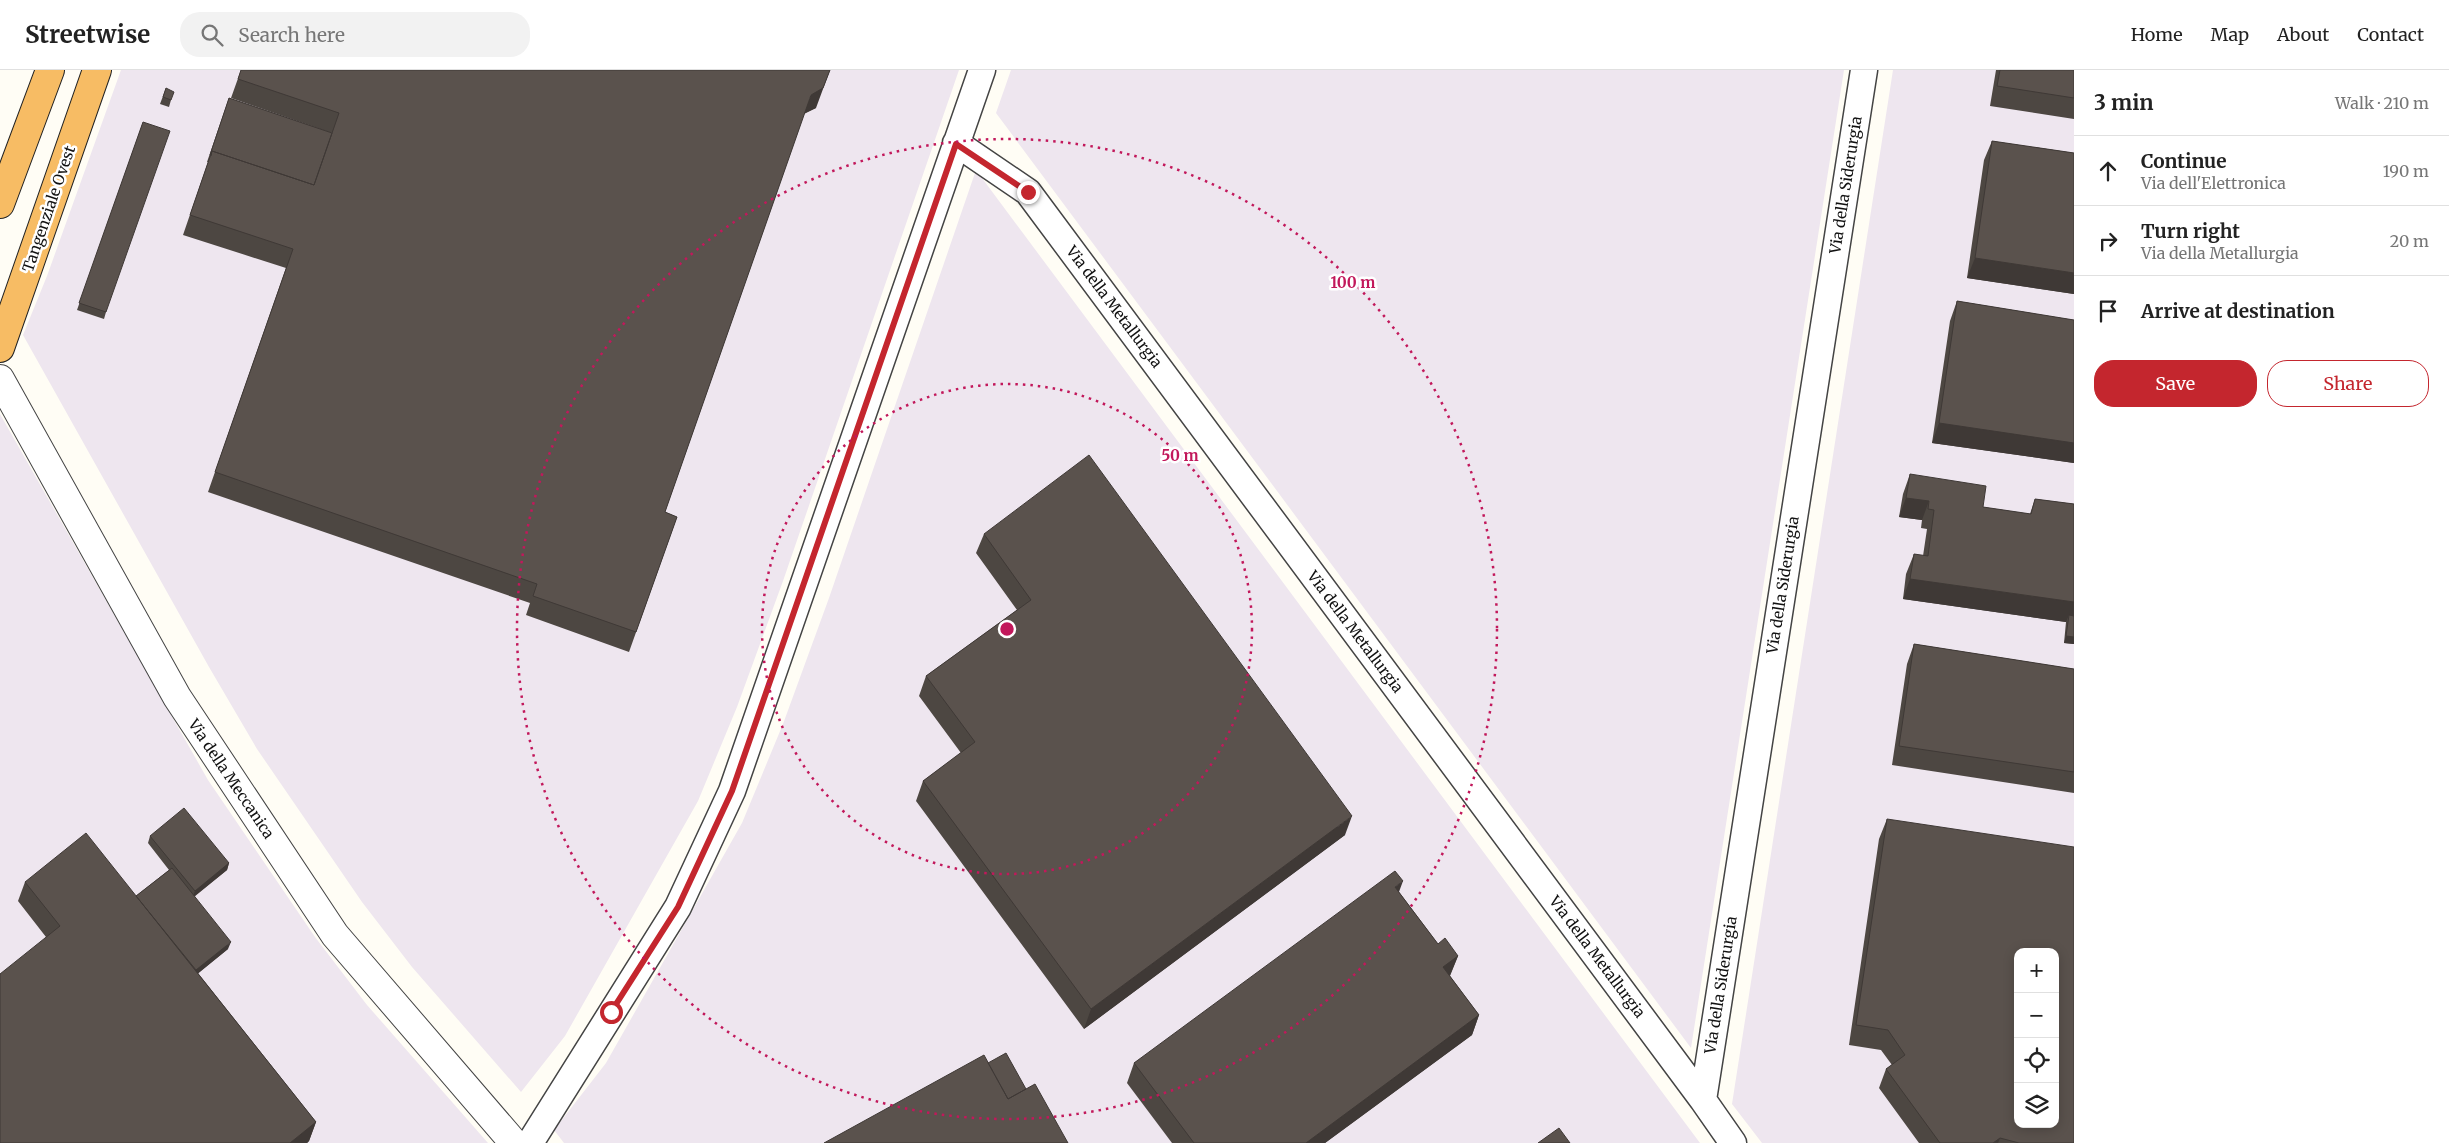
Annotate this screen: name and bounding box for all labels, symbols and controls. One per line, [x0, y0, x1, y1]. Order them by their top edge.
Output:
search box [180, 12, 530, 57]
text: Streetwise [25, 19, 150, 50]
icon: search [198, 21, 226, 49]
text: Search here [238, 23, 345, 47]
text: Home [2131, 23, 2183, 46]
text: Map [2211, 23, 2249, 46]
text: About [2277, 23, 2329, 46]
text: Contact [2357, 23, 2424, 46]
text: 3 min [2094, 89, 2153, 116]
text: Walk · 210 m [2335, 93, 2429, 113]
street label: Via della Siderurgia [1825, 115, 1866, 256]
street label: Tangenziale Ovest [18, 143, 79, 275]
text: Continue [2141, 149, 2227, 173]
icon: ahead [2094, 157, 2122, 185]
text: 190 m [2383, 161, 2429, 181]
text: Via dell'Elettronica [2141, 173, 2286, 193]
route end [1017, 181, 1040, 204]
text: Turn right [2141, 219, 2240, 243]
icon: right [2094, 227, 2122, 255]
text: 20 m [2390, 231, 2429, 251]
street label: Via della Metallurgia [1062, 241, 1166, 371]
text: Via della Metallurgia [2141, 243, 2299, 263]
text: 100 m [1331, 273, 1375, 292]
icon: arrive [2094, 297, 2122, 325]
text: Arrive at destination [2141, 299, 2335, 323]
button: Save [2094, 360, 2257, 407]
button: Share [2267, 360, 2429, 407]
text: 50 m [1161, 446, 1199, 465]
street label: Via della Siderurgia [1762, 515, 1803, 656]
street label: Via della Metallurgia [1303, 566, 1407, 696]
centre of rings [998, 620, 1016, 638]
street label: Via della Meccanica [184, 714, 279, 842]
street label: Via della Metallurgia [1545, 891, 1649, 1021]
street label: Via della Siderurgia [1700, 915, 1741, 1056]
map controls [2014, 948, 2059, 1128]
button: + [2014, 948, 2059, 993]
button: − [2014, 993, 2059, 1038]
route start [600, 1001, 623, 1024]
button: locate [2014, 1038, 2059, 1083]
button: layers [2014, 1083, 2059, 1128]

